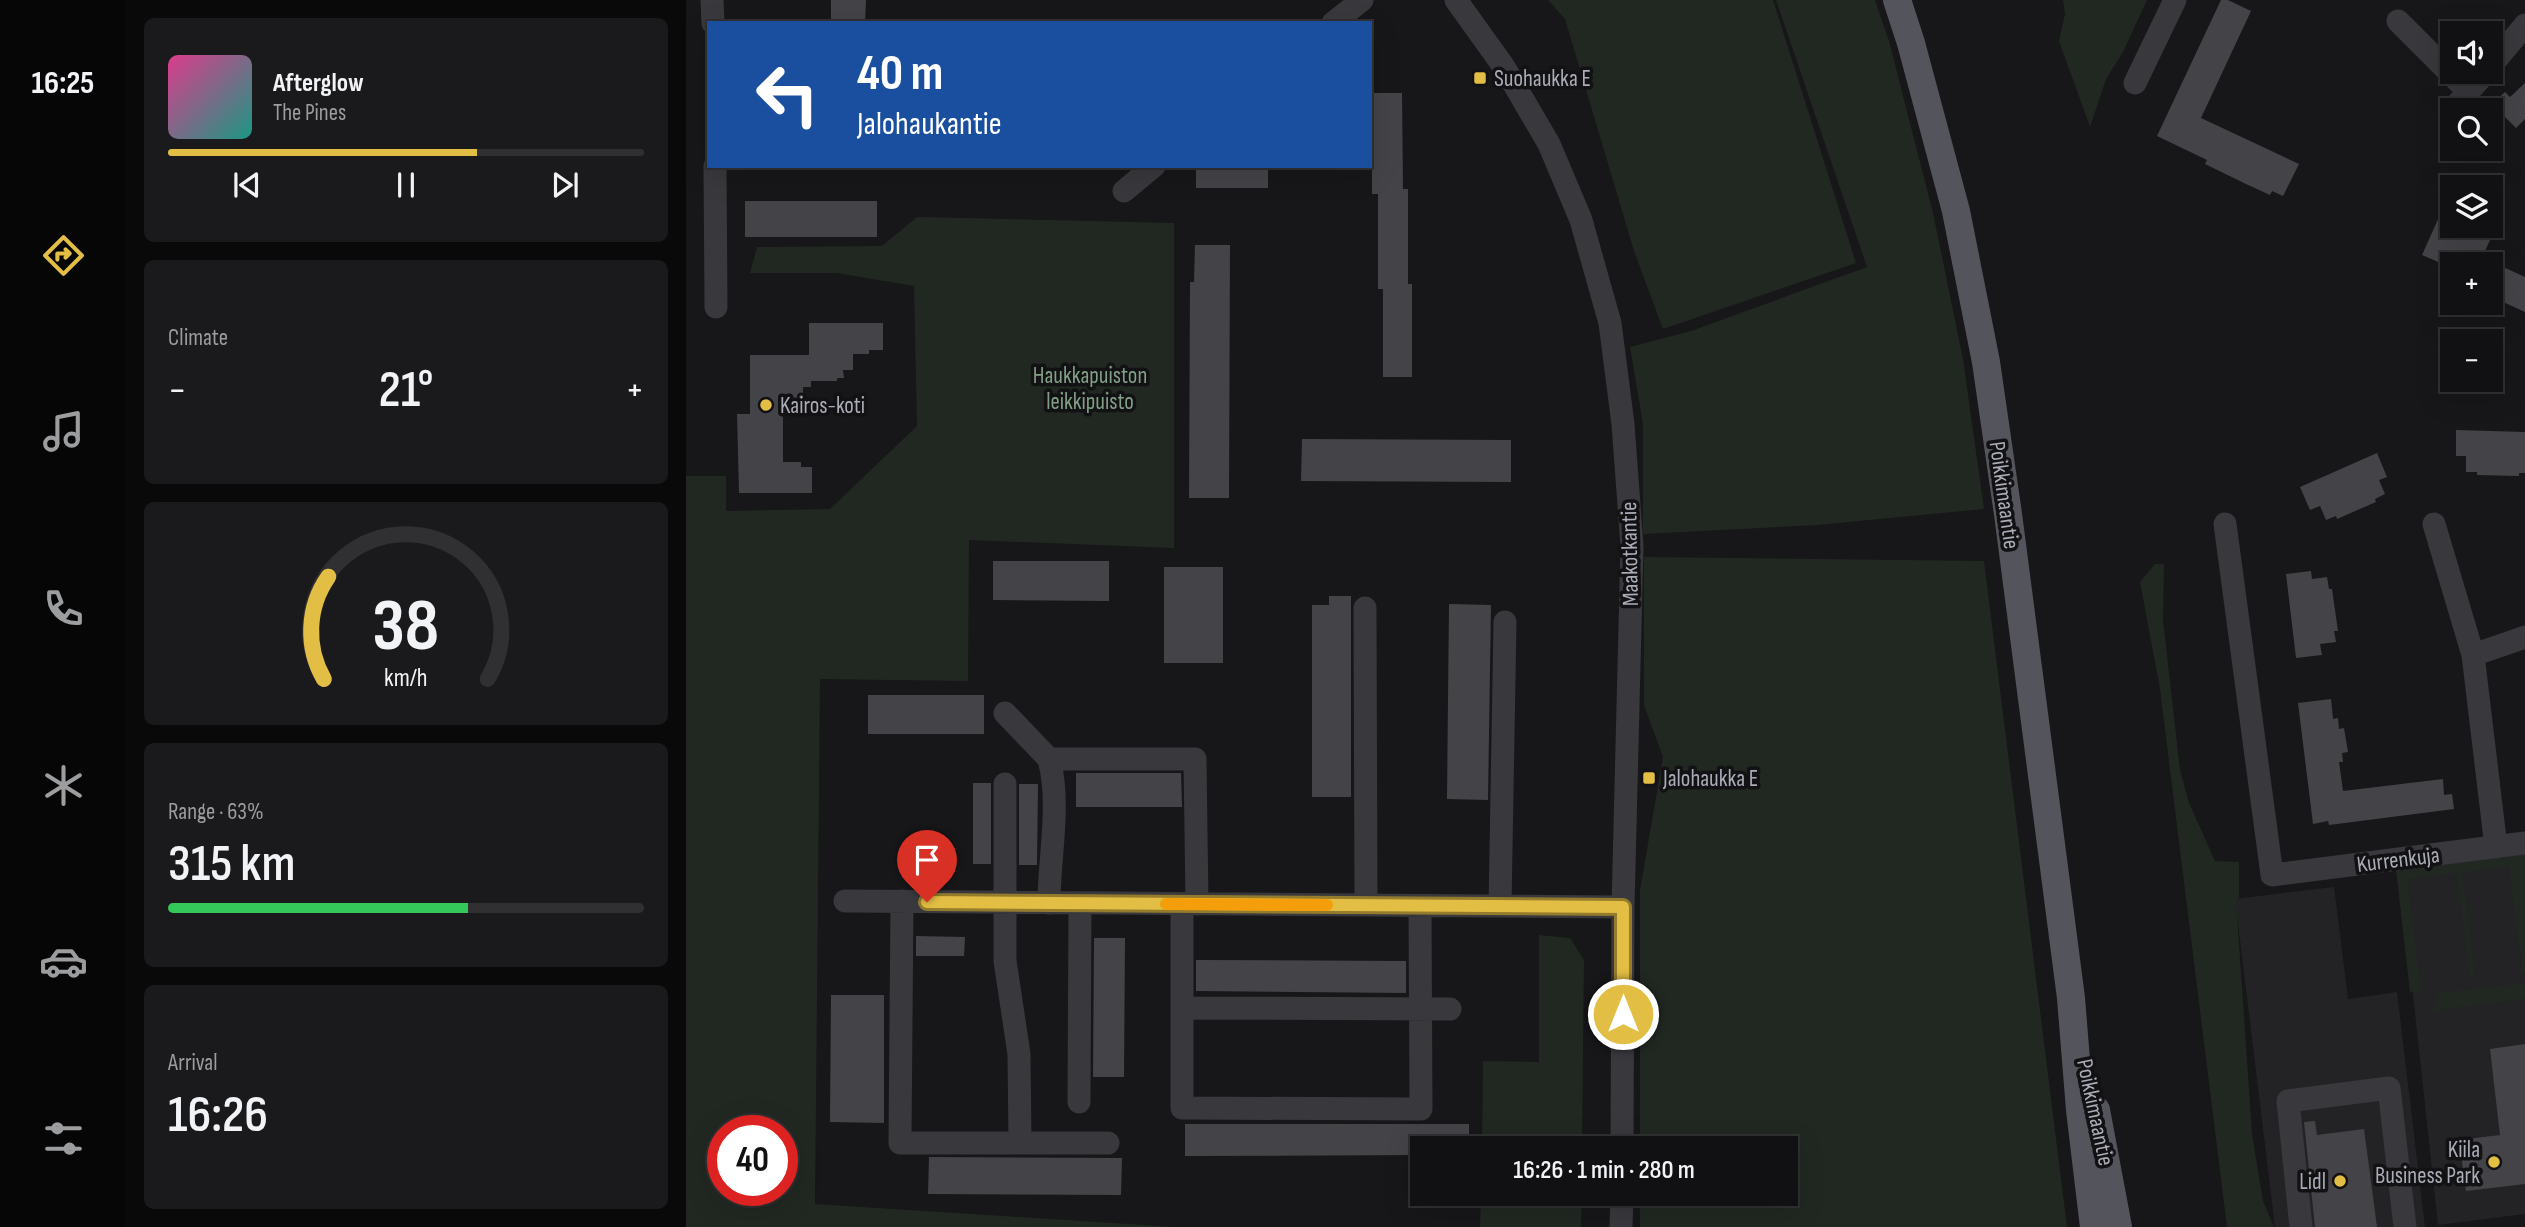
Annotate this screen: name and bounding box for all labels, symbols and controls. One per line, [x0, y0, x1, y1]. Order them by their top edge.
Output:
map controls [2440, 21, 2503, 392]
button: sound [2440, 21, 2503, 84]
text: 40 m [857, 45, 943, 104]
icon: left [742, 49, 833, 140]
text: 16:25 [32, 64, 94, 103]
place label: Suohaukka E [1494, 65, 1591, 93]
text: Afterglow [273, 68, 364, 99]
marker: Suohaukka E [1472, 70, 1488, 86]
button: search [2440, 98, 2503, 161]
text: The Pines [273, 99, 346, 127]
text: Jalohaukantie [857, 105, 1002, 144]
icon: previous [228, 166, 266, 204]
icon: pause [387, 166, 425, 204]
icon: next [546, 166, 584, 204]
button: layers [2440, 175, 2503, 238]
icon: directions [39, 231, 88, 280]
button: + [2440, 252, 2503, 315]
text: Climate [168, 324, 228, 352]
button: − [2440, 329, 2503, 392]
text: 21° [379, 359, 433, 422]
park label: Haukkapuiston leikkipuisto [1033, 362, 1147, 416]
text: − [168, 368, 187, 413]
text: + [625, 368, 644, 413]
place label: Kairos-koti [780, 392, 865, 420]
marker: Kairos-koti [758, 397, 774, 413]
icon: music [39, 407, 88, 456]
street label: Poikkimaantie [1983, 440, 2025, 551]
street label: Maakotkantie [1615, 501, 1645, 606]
icon: phone [39, 584, 88, 633]
text: 38 [373, 584, 439, 672]
text: km/h [384, 663, 428, 694]
icon: climate [39, 761, 88, 810]
place label: Jalohaukka E [1662, 765, 1758, 793]
marker: Jalohaukka E [1641, 770, 1657, 786]
text: Range · 63% [168, 798, 264, 826]
pin [897, 830, 957, 902]
text: 315 km [168, 833, 295, 896]
icon: arrive [908, 841, 946, 879]
street label: Kurrenkuja [2355, 841, 2441, 879]
icon: car [39, 937, 88, 986]
position arrow [1586, 977, 1660, 1051]
text: Arrival [168, 1049, 217, 1077]
street label: Poikkimaantie [2070, 1056, 2120, 1168]
text: 16:26 [168, 1084, 268, 1147]
icon: filters [39, 1114, 88, 1163]
speed limit sign: 40 [707, 1115, 798, 1206]
place label: Kiila Business Park [2375, 1136, 2480, 1190]
marker: Kiila Business Park [2486, 1154, 2502, 1170]
text: 16:26 · 1 min · 280 m [1513, 1155, 1695, 1186]
place label: Lidl [2299, 1168, 2326, 1196]
marker: Lidl [2332, 1173, 2348, 1189]

